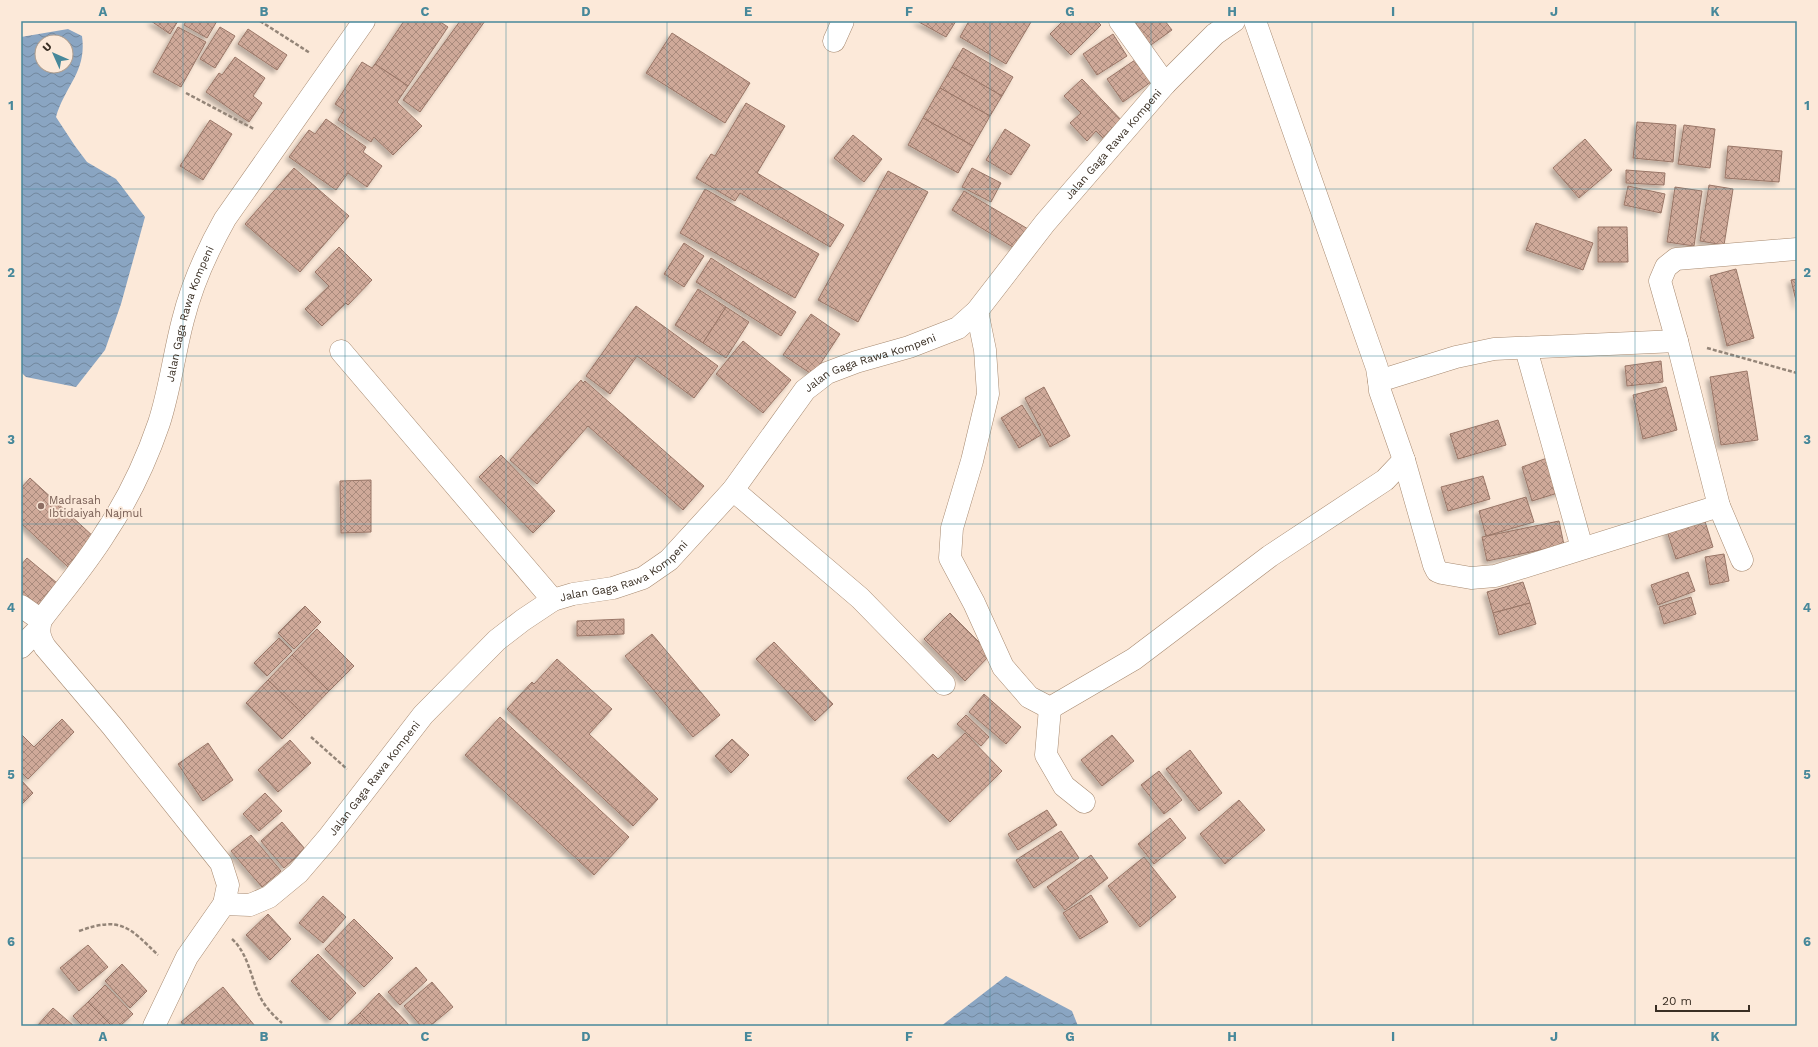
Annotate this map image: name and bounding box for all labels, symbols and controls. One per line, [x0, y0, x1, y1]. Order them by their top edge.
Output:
text: A [99, 4, 108, 19]
text: B [260, 4, 269, 19]
text: C [421, 4, 430, 19]
text: D [581, 4, 591, 19]
text: E [744, 4, 752, 19]
text: F [905, 4, 913, 19]
text: G [1065, 4, 1075, 19]
text: H [1227, 4, 1237, 19]
text: I [1391, 4, 1395, 19]
text: J [1550, 4, 1558, 19]
text: K [1710, 4, 1720, 19]
north arrow [34, 34, 74, 74]
text: U [40, 40, 55, 55]
street label: Jalan Gaga Rawa Kompeni [1062, 87, 1165, 202]
text: 1 [8, 98, 14, 113]
text: 1 [1804, 98, 1810, 113]
street label: Jalan Gaga Rawa Kompeni [164, 244, 217, 383]
text: 2 [7, 265, 15, 280]
text: 2 [1803, 265, 1811, 280]
street label: Jalan Gaga Rawa Kompeni [802, 331, 938, 395]
text: 3 [7, 432, 15, 447]
text: 3 [1803, 432, 1811, 447]
place label: Madrasah Ibtidaiyah Najmul [49, 494, 143, 520]
marker: Madrasah Ibtidaiyah Najmul [36, 501, 46, 511]
street label: Jalan Gaga Rawa Kompeni [558, 538, 690, 605]
text: 4 [7, 600, 16, 615]
text: 4 [1803, 600, 1812, 615]
street label: Jalan Gaga Rawa Kompeni [326, 718, 423, 838]
text: 5 [7, 767, 15, 782]
text: 5 [1803, 767, 1811, 782]
text: 6 [7, 934, 15, 949]
text: 6 [1803, 934, 1811, 949]
scale bar [1656, 987, 1749, 1013]
text: 20 m [1662, 994, 1692, 1008]
text: A [99, 1029, 108, 1044]
text: B [260, 1029, 269, 1044]
text: C [421, 1029, 430, 1044]
text: D [581, 1029, 591, 1044]
text: E [744, 1029, 752, 1044]
text: F [905, 1029, 913, 1044]
text: G [1065, 1029, 1075, 1044]
text: H [1227, 1029, 1237, 1044]
text: I [1391, 1029, 1395, 1044]
text: J [1550, 1029, 1558, 1044]
text: K [1710, 1029, 1720, 1044]

